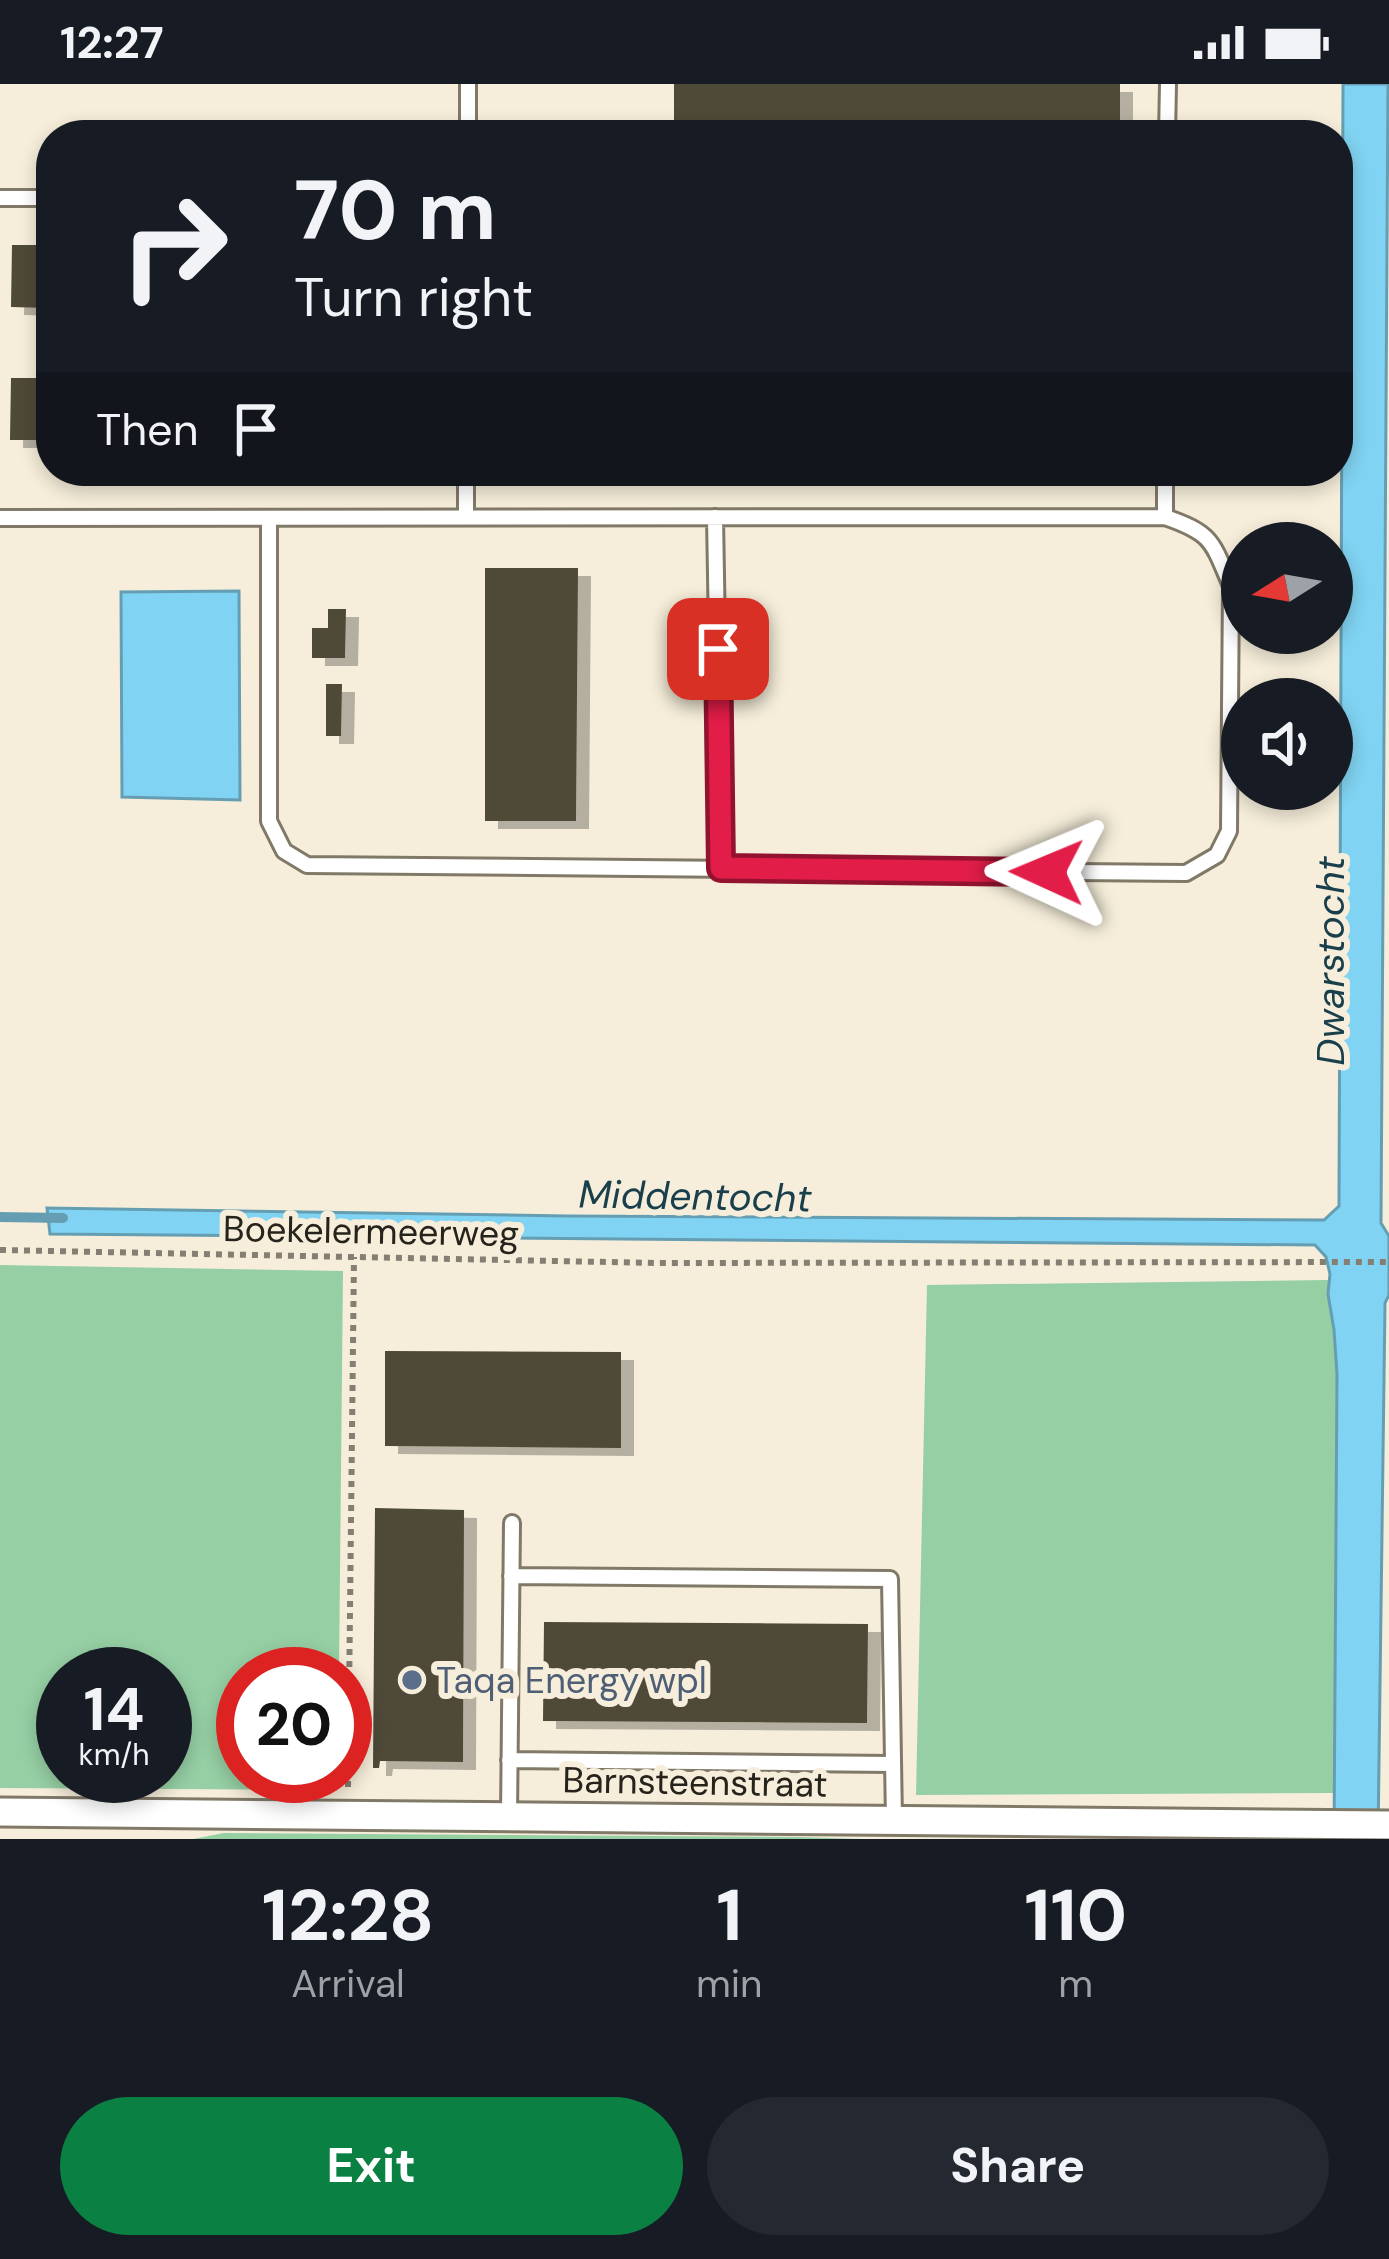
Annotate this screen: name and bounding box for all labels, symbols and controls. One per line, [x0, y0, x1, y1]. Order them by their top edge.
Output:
text: 12:27 [60, 13, 164, 72]
text: 70 m [294, 156, 497, 265]
icon: right [96, 168, 252, 324]
text: Turn right [294, 262, 533, 333]
icon: arrive [223, 396, 289, 462]
text: Then [96, 400, 199, 459]
north arrow [1221, 522, 1353, 654]
map controls [1221, 522, 1353, 810]
pin [667, 598, 769, 700]
icon: arrive [685, 616, 751, 682]
button: sound [1221, 678, 1353, 810]
position arrow [984, 809, 1110, 935]
water label: Dwarstocht [1305, 855, 1356, 1066]
water label: Middentocht [578, 1168, 813, 1224]
street label: Boekelermeerweg [223, 1205, 519, 1257]
speed limit sign: 20 [216, 1647, 372, 1803]
place label: Taqa Energy wpl [436, 1657, 707, 1704]
marker: Taqa Energy wpl [399, 1667, 425, 1693]
text: 14 [84, 1670, 144, 1749]
text: km/h [79, 1735, 149, 1774]
street label: Barnsteenstraat [562, 1756, 828, 1808]
text: 12:28 [262, 1869, 434, 1962]
text: 1 [716, 1869, 742, 1962]
text: 110 [1024, 1869, 1127, 1962]
text: Arrival [291, 1958, 405, 2009]
text: min [696, 1958, 763, 2009]
text: m [1058, 1958, 1093, 2009]
button: Exit [60, 2097, 683, 2235]
button: Share [707, 2097, 1329, 2235]

